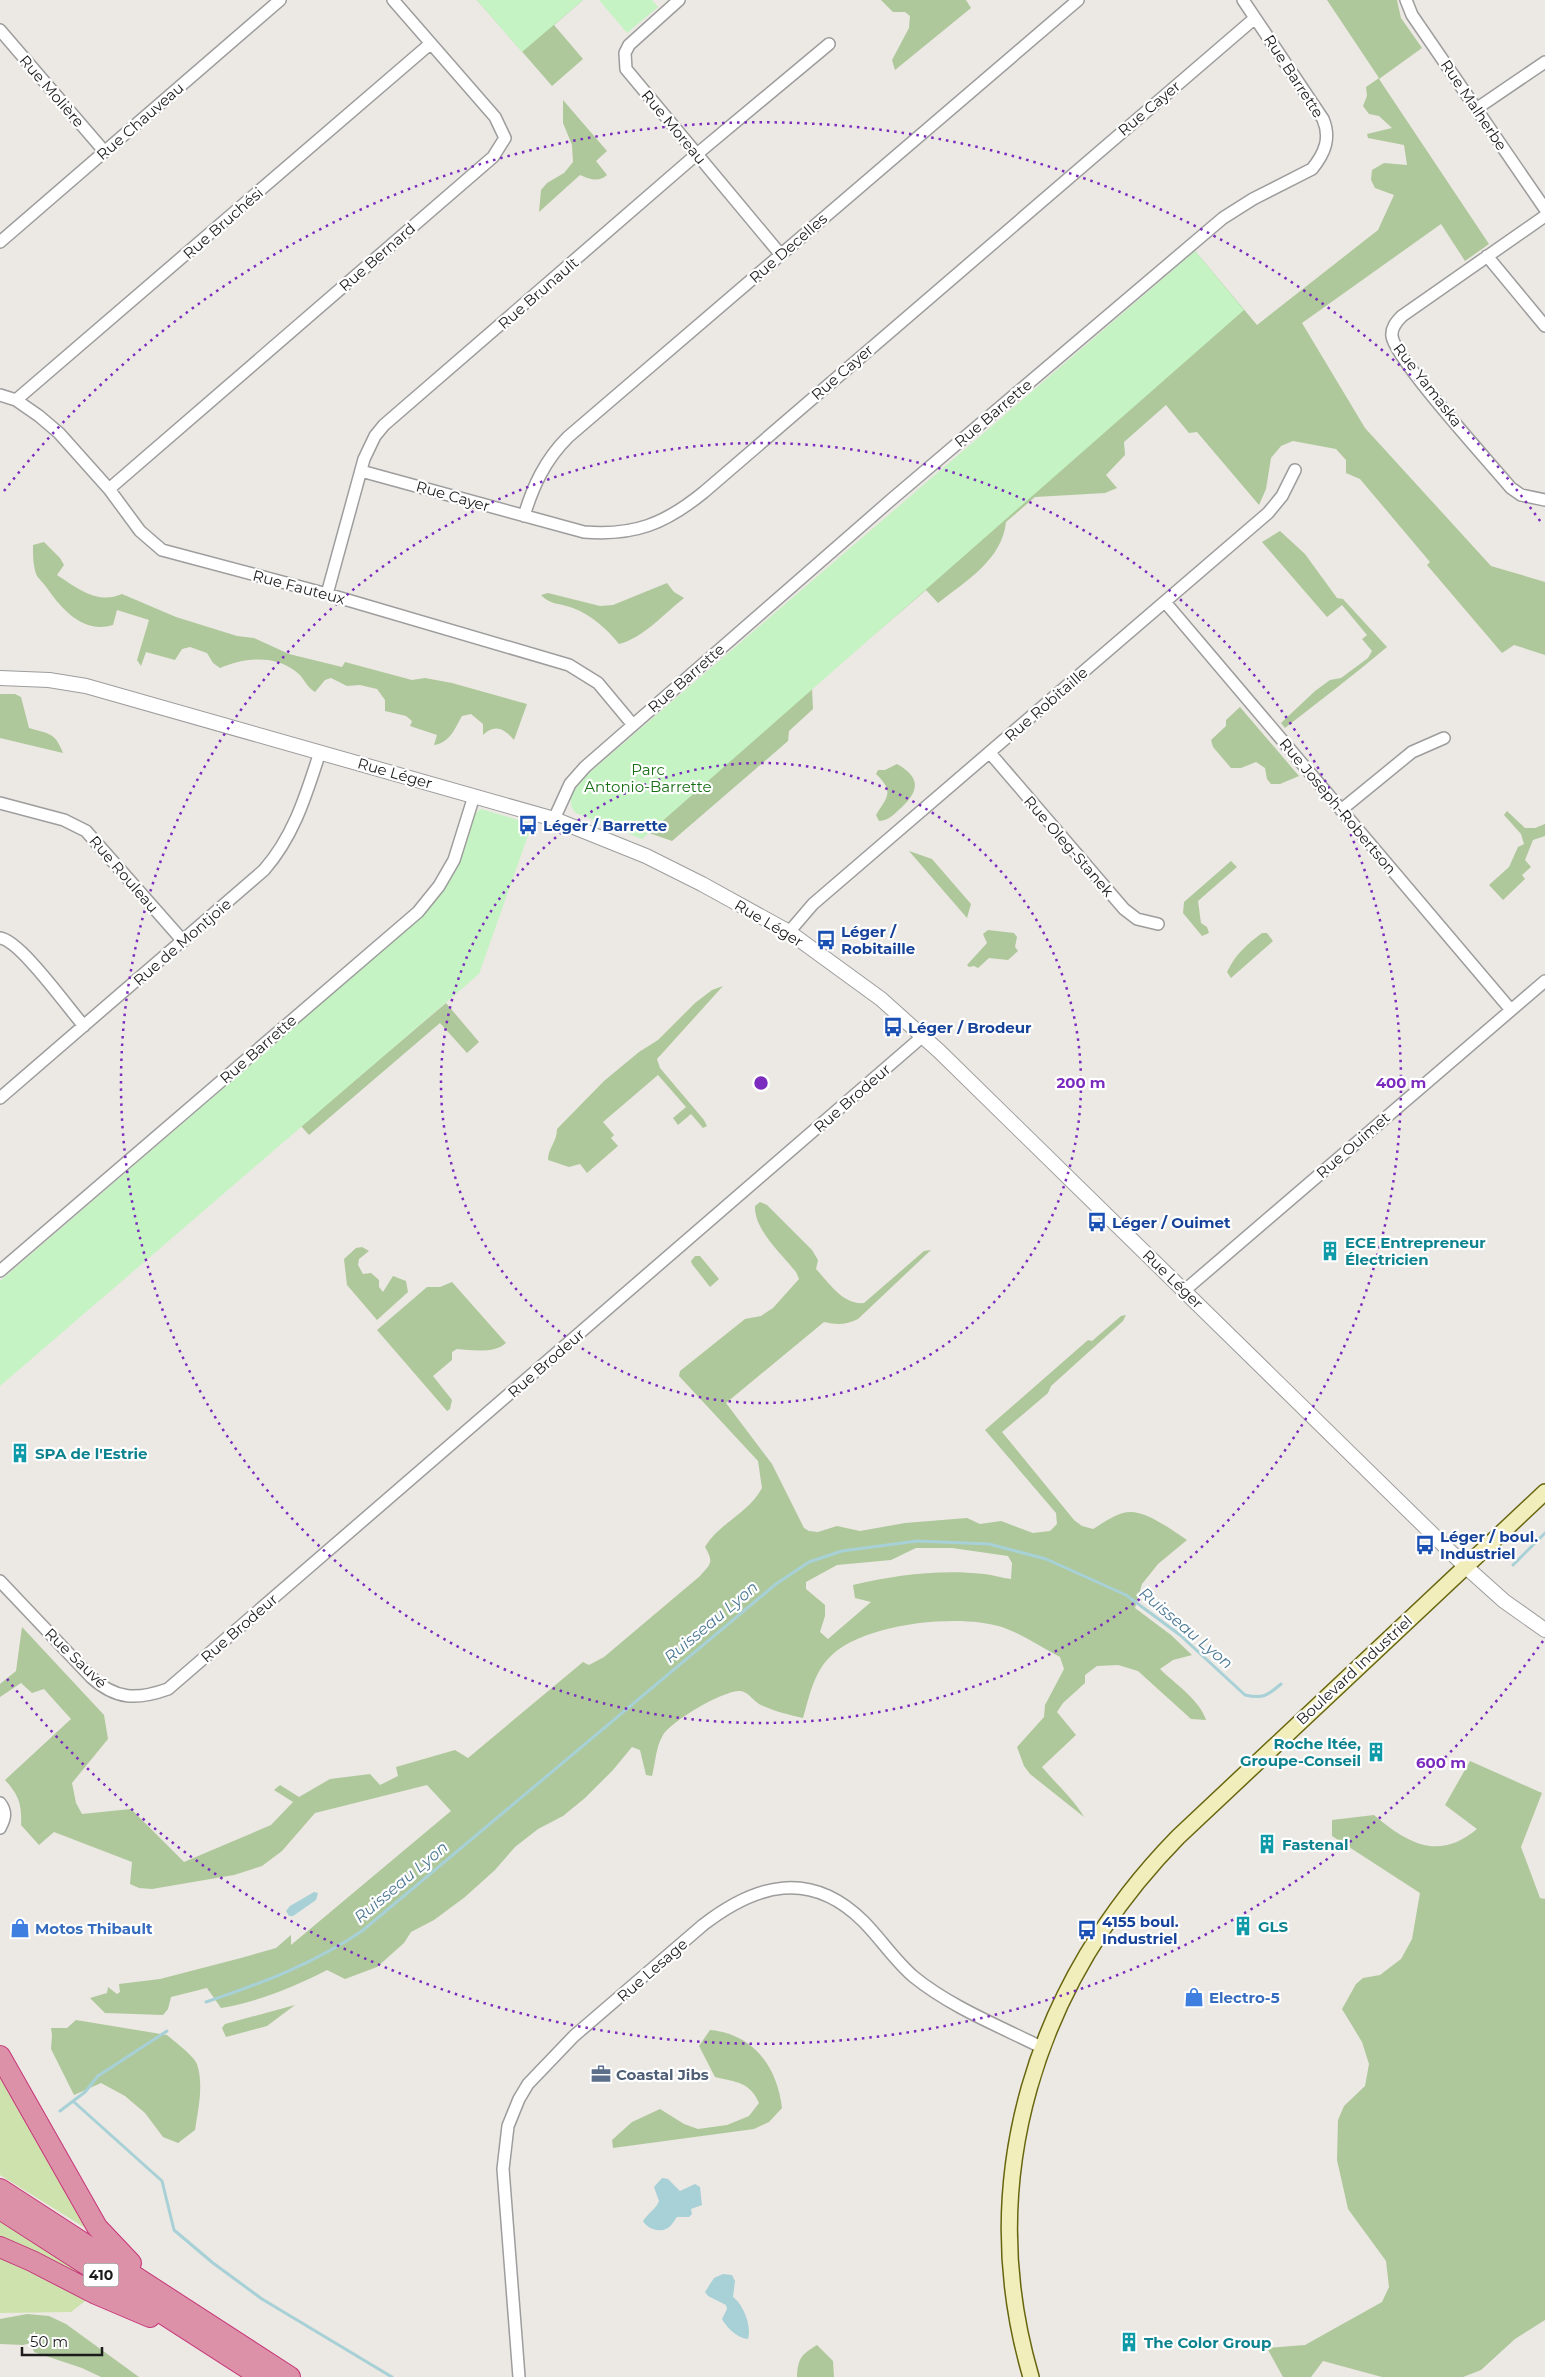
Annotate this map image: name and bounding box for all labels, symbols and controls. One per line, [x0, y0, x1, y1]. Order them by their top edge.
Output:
street label: Rue Barrette [1260, 31, 1328, 121]
street label: Rue Molière [15, 51, 89, 131]
street label: Rue Malherbe [1437, 56, 1511, 154]
street label: Rue Cayer [1114, 76, 1184, 140]
street label: Rue Chauveau [93, 78, 187, 164]
street label: Rue Moreau [637, 86, 711, 168]
street label: Rue Bruchési [179, 183, 267, 263]
street label: Rue Decelles [745, 209, 831, 287]
street label: Rue Bernard [335, 219, 419, 295]
street label: Rue Brunault [494, 253, 582, 333]
street label: Rue Yamaska [1389, 339, 1467, 431]
street label: Rue Cayer [807, 340, 877, 404]
street label: Rue Barrette [950, 375, 1036, 451]
street label: Rue Cayer [414, 476, 492, 516]
street label: Rue Fauteux [251, 566, 347, 608]
street label: Rue Barrette [644, 639, 728, 717]
street label: Rue Robitaille [1001, 663, 1091, 745]
street label: Rue Joseph-Robertson [1275, 734, 1401, 878]
street label: Rue Léger [355, 753, 435, 793]
park label: Parc Antonio-Barrette [584, 760, 712, 796]
street label: Rue Oleg-Stanek [1020, 792, 1118, 900]
bus stop icon: Léger / Barrette [517, 814, 539, 836]
place label: Léger / Barrette [543, 816, 667, 835]
street label: Rue Rouleau [85, 832, 163, 916]
street label: Rue de Montjoie [129, 894, 235, 990]
street label: Rue Léger [731, 895, 807, 951]
place label: Léger / Robitaille [841, 922, 915, 958]
bus stop icon: Léger / Robitaille [815, 929, 837, 951]
street label: Rue Barrette [216, 1010, 300, 1088]
bus stop icon: Léger / Brodeur [882, 1016, 904, 1038]
place label: Léger / Brodeur [908, 1018, 1032, 1037]
street label: Rue Brodeur [810, 1059, 894, 1137]
text: 200 m [1056, 1073, 1106, 1092]
text: 400 m [1376, 1073, 1426, 1092]
centre of rings [752, 1074, 770, 1092]
street label: Rue Ouimet [1312, 1108, 1394, 1182]
bus stop icon: Léger / Ouimet [1086, 1211, 1108, 1233]
place label: Léger / Ouimet [1112, 1213, 1231, 1232]
place label: ECE Entrepreneur Électricien [1345, 1233, 1486, 1269]
building icon: ECE Entrepreneur Électricien [1319, 1240, 1341, 1262]
street label: Rue Léger [1139, 1245, 1207, 1313]
street label: Rue Brodeur [504, 1324, 588, 1402]
building icon: SPA de l'Estrie [9, 1442, 31, 1464]
place label: SPA de l'Estrie [35, 1444, 148, 1463]
place label: Léger / boul. Industriel [1440, 1527, 1538, 1563]
bus stop icon: Léger / boul. Industriel [1414, 1534, 1436, 1556]
water label: Ruisseau Lyon [660, 1577, 762, 1667]
water label: Ruisseau Lyon [1135, 1583, 1237, 1673]
street label: Rue Brodeur [197, 1589, 281, 1667]
street label: Boulevard Industriel [1292, 1611, 1416, 1729]
street label: Rue Sauvé [41, 1624, 111, 1692]
place label: Roche ltée, Groupe-Conseil [1240, 1734, 1361, 1770]
building icon: Roche ltée, Groupe-Conseil [1365, 1741, 1387, 1763]
text: 600 m [1416, 1753, 1466, 1772]
building icon: Fastenal [1256, 1833, 1278, 1855]
place label: Fastenal [1282, 1835, 1348, 1854]
water label: Ruisseau Lyon [350, 1837, 452, 1927]
place label: 4155 boul. Industriel [1102, 1912, 1179, 1948]
building icon: GLS [1232, 1915, 1254, 1937]
shop icon: Motos Thibault [9, 1917, 31, 1939]
place label: GLS [1258, 1917, 1289, 1936]
place label: Motos Thibault [35, 1919, 153, 1938]
bus stop icon: 4155 boul. Industriel [1076, 1919, 1098, 1941]
street label: Rue Lesage [613, 1934, 691, 2006]
shop icon: Electro-5 [1183, 1986, 1205, 2008]
place label: Electro-5 [1209, 1988, 1280, 2007]
office icon: Coastal Jibs [590, 2063, 612, 2085]
place label: Coastal Jibs [616, 2065, 709, 2084]
road number: 410 [84, 2264, 118, 2286]
scale bar [22, 2324, 102, 2356]
building icon: The Color Group [1118, 2331, 1140, 2353]
text: 50 m [30, 2332, 68, 2351]
place label: The Color Group [1144, 2333, 1271, 2352]

